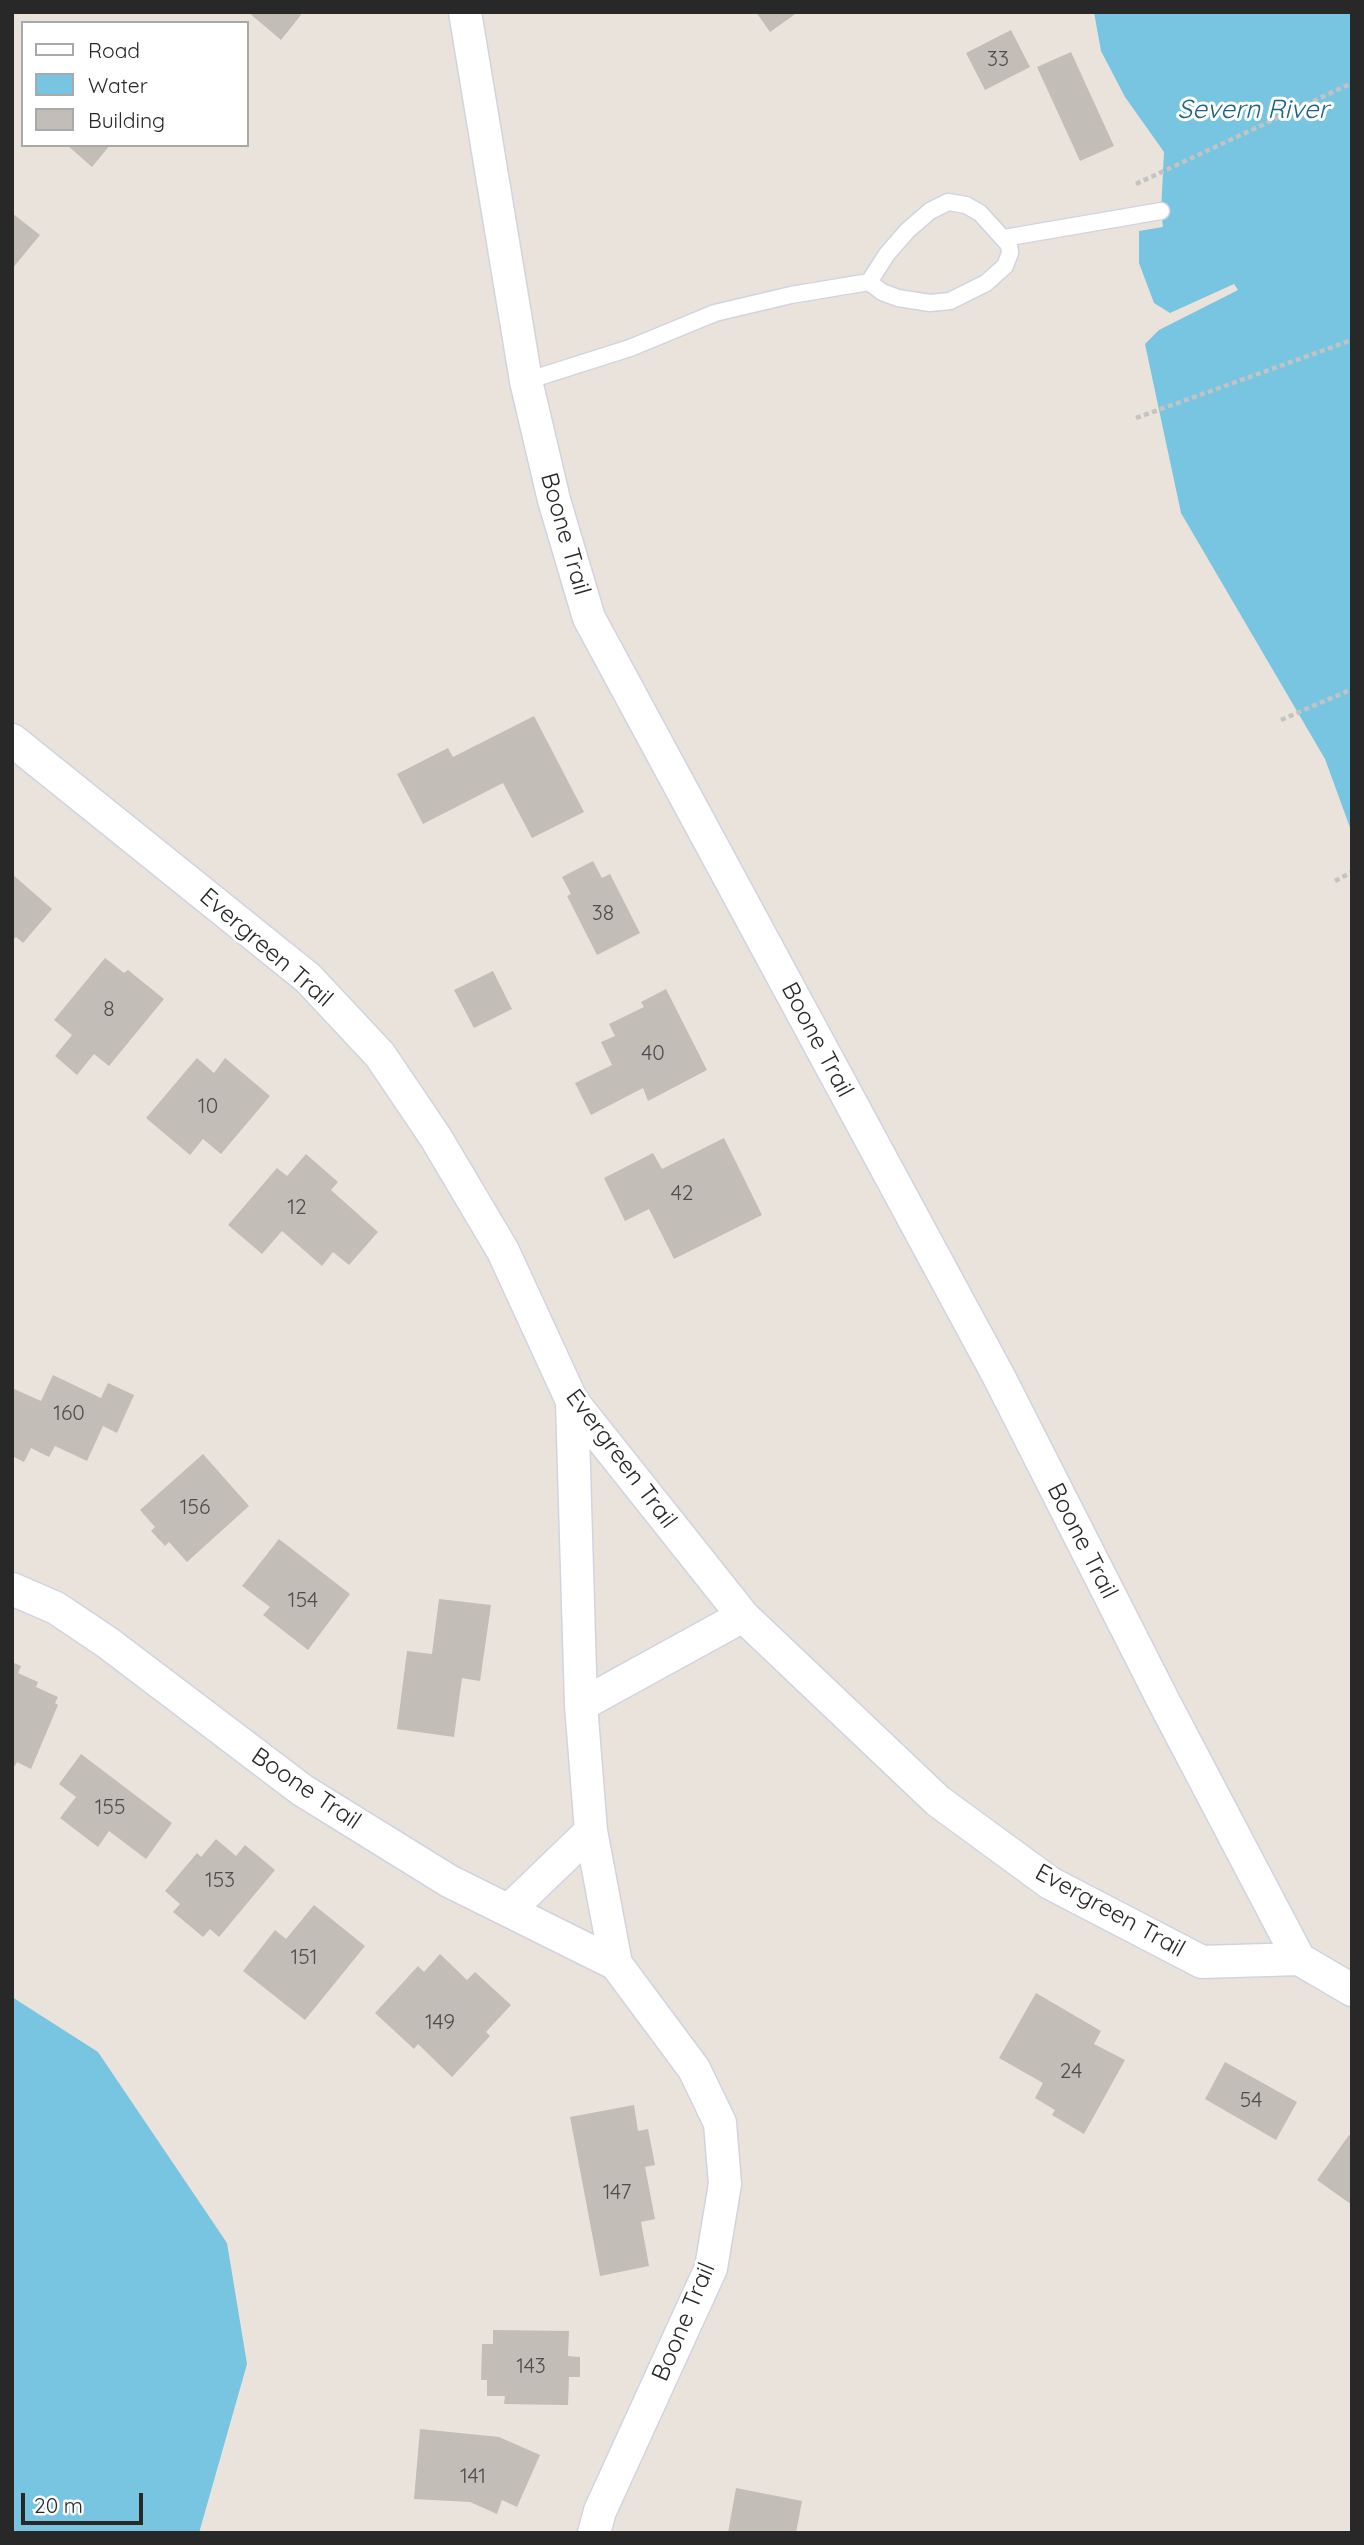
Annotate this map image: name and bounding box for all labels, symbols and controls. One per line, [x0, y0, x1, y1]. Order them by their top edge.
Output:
legend [21, 21, 248, 147]
text: Road [88, 37, 140, 63]
house number: 33 [987, 47, 1009, 73]
text: Water [88, 72, 148, 98]
water label: Severn River [1178, 94, 1328, 126]
text: Building [88, 107, 165, 133]
street label: Boone Trail [534, 470, 596, 598]
street label: Evergreen Trail [194, 882, 338, 1014]
house number: 38 [592, 901, 614, 927]
street label: Boone Trail [775, 978, 859, 1102]
house number: 8 [103, 997, 115, 1023]
house number: 40 [641, 1041, 665, 1067]
house number: 10 [198, 1094, 218, 1120]
house number: 42 [671, 1181, 693, 1207]
house number: 12 [287, 1195, 307, 1221]
street label: Evergreen Trail [559, 1384, 683, 1534]
house number: 160 [53, 1401, 85, 1427]
street label: Boone Trail [1041, 1478, 1123, 1604]
house number: 156 [180, 1495, 210, 1521]
house number: 154 [288, 1588, 318, 1614]
street label: Boone Trail [246, 1742, 366, 1836]
house number: 155 [95, 1795, 125, 1821]
street label: Evergreen Trail [1030, 1858, 1190, 1964]
house number: 153 [205, 1868, 235, 1894]
house number: 151 [291, 1945, 317, 1971]
house number: 149 [425, 2010, 455, 2036]
house number: 24 [1060, 2059, 1082, 2085]
house number: 54 [1240, 2088, 1262, 2114]
house number: 147 [603, 2180, 631, 2206]
street label: Boone Trail [646, 2258, 722, 2386]
house number: 143 [516, 2354, 546, 2380]
house number: 141 [460, 2464, 486, 2490]
scale bar [24, 2478, 147, 2522]
text: 20 m [34, 2492, 83, 2518]

